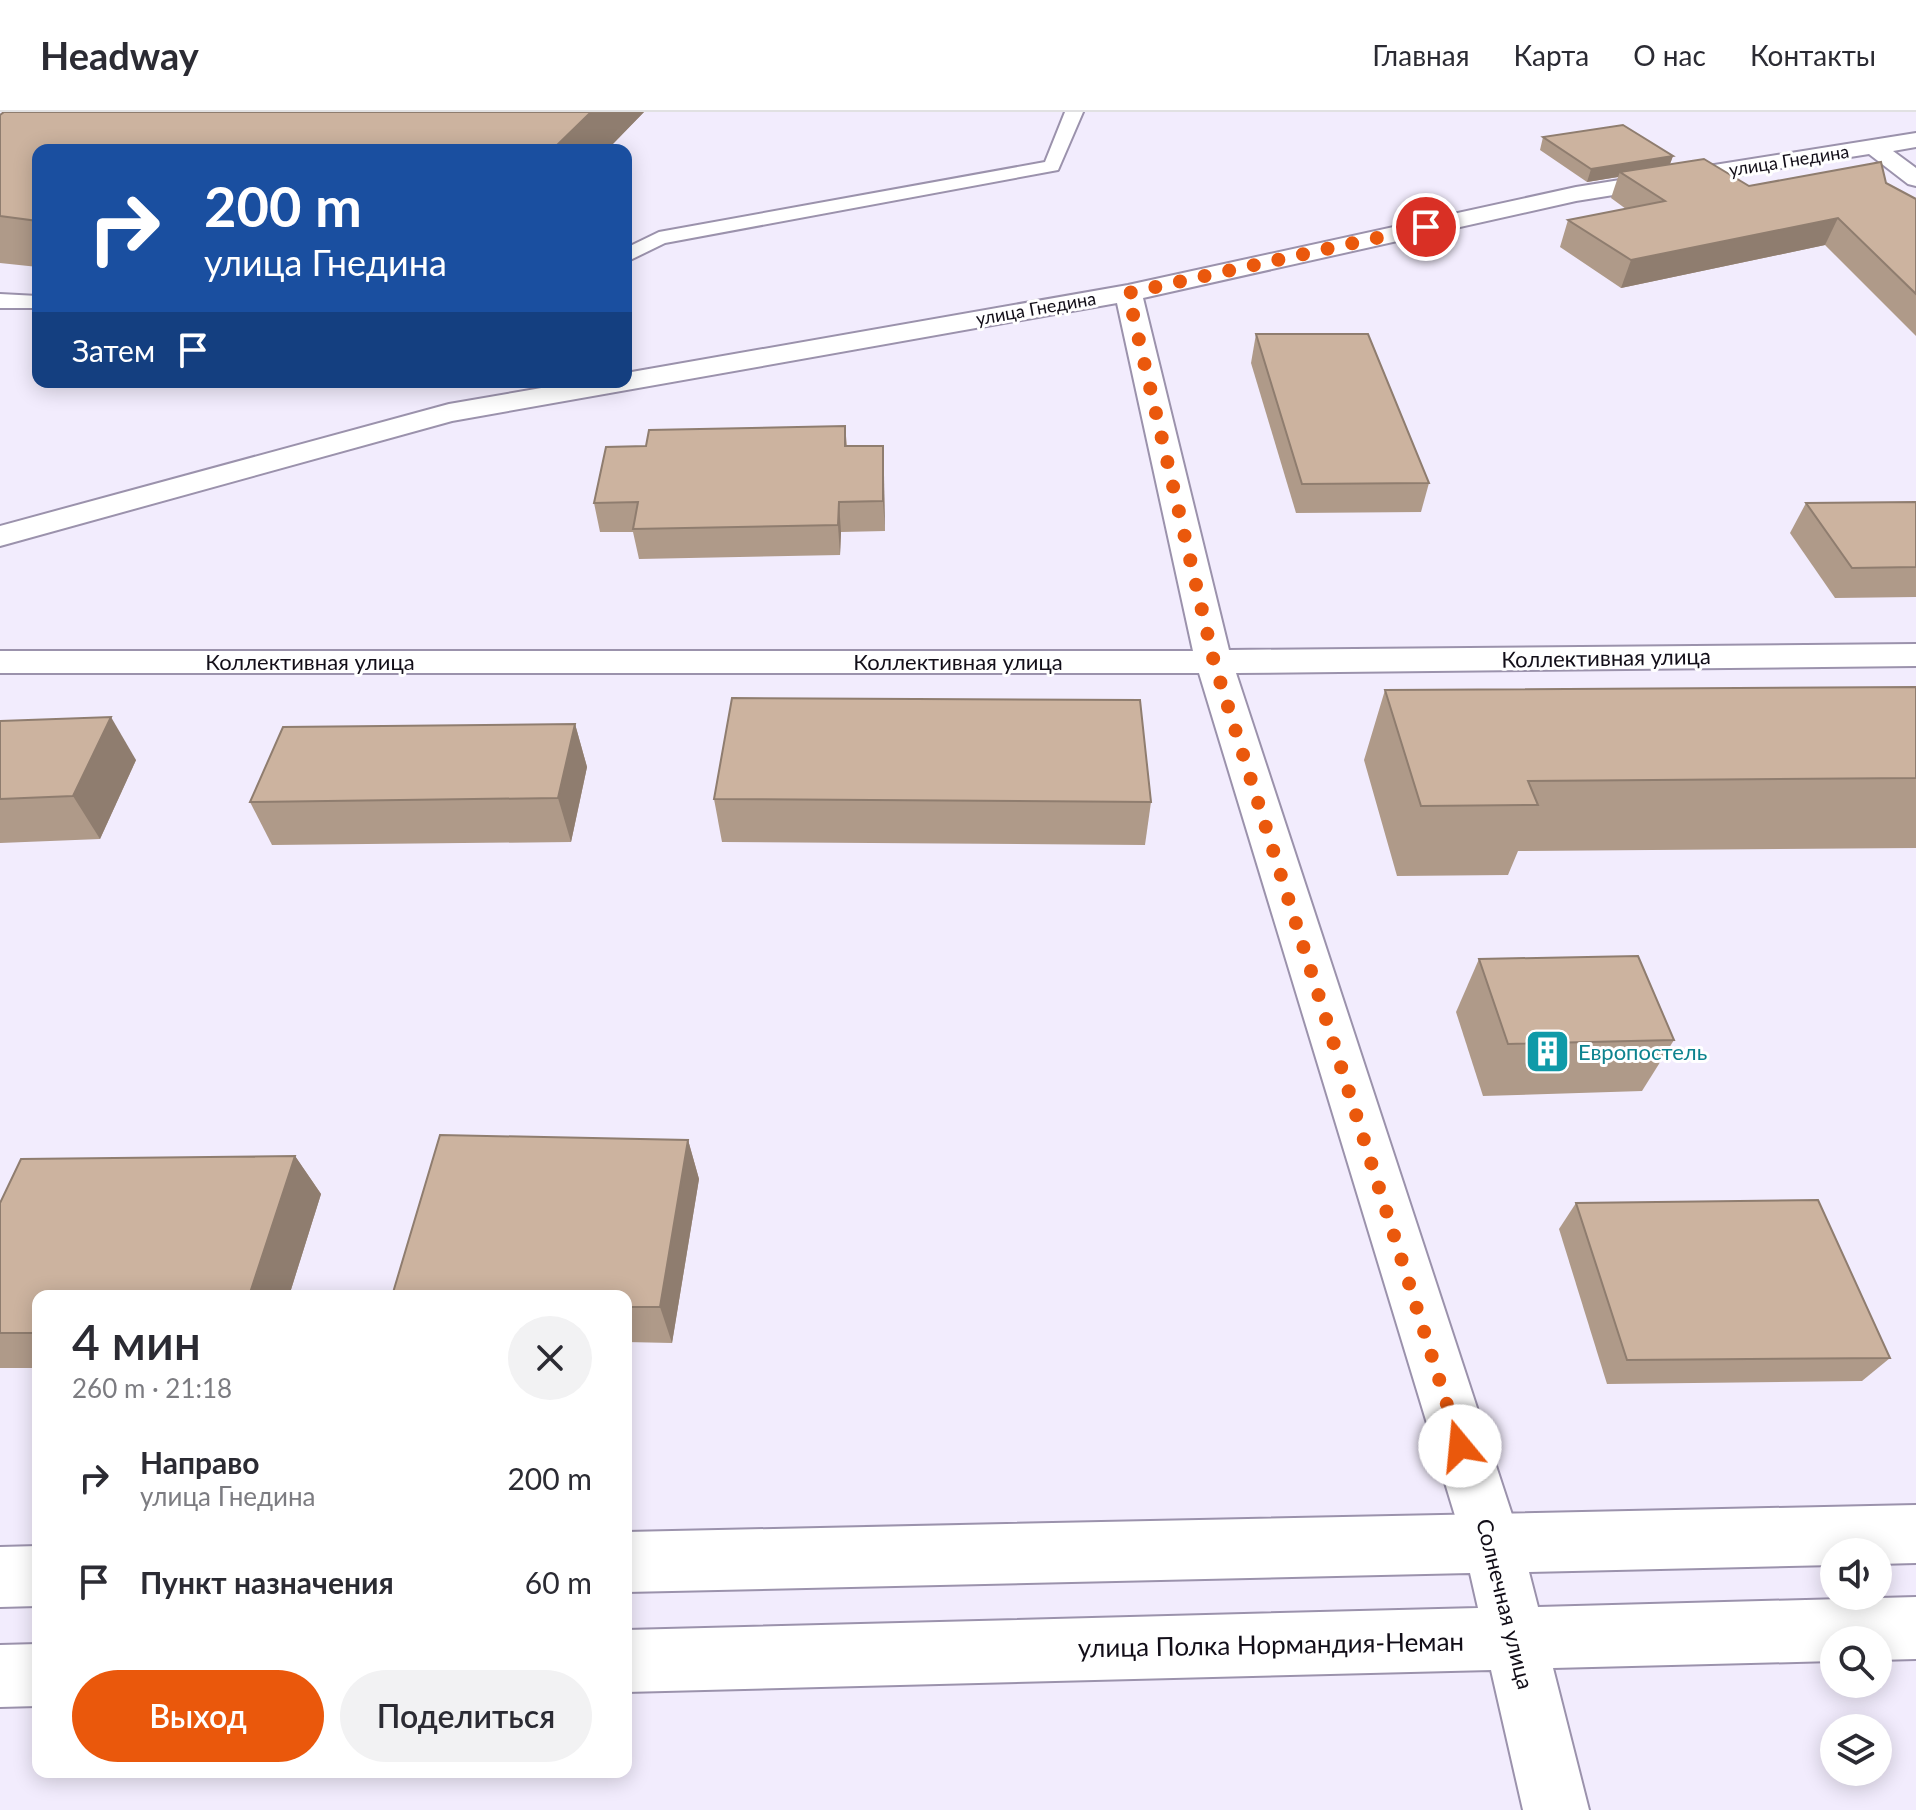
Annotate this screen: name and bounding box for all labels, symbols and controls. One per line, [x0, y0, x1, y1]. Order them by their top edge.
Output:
text: Headway [40, 32, 199, 78]
text: Главная [1372, 38, 1470, 72]
text: Карта [1514, 38, 1589, 72]
text: О нас [1633, 38, 1706, 72]
text: Контакты [1750, 38, 1876, 72]
street label: улица Гнедина [1727, 140, 1851, 180]
text: 200 m [204, 172, 362, 239]
icon: right [72, 176, 176, 280]
pin [1392, 193, 1460, 261]
icon: arrive [1404, 205, 1448, 249]
text: улица Гнедина [204, 240, 447, 284]
street label: улица Гнедина [974, 287, 1098, 329]
icon: arrive [171, 328, 215, 372]
text: Затем [72, 332, 155, 368]
street label: Коллективная улица [1501, 642, 1711, 673]
street label: Коллективная улица [205, 648, 415, 675]
street label: Коллективная улица [853, 648, 1063, 675]
building icon: Европостель [1523, 1028, 1571, 1076]
place label: Европостель [1578, 1038, 1707, 1065]
text: 4 мин [72, 1313, 201, 1370]
button: close [508, 1316, 592, 1400]
text: 260 m · 21:18 [72, 1372, 232, 1404]
position arrow [1418, 1404, 1502, 1488]
text: Направо [140, 1444, 260, 1480]
icon: right [72, 1456, 116, 1500]
text: 200 m [507, 1460, 592, 1496]
text: улица Гнедина [140, 1480, 316, 1512]
street label: Солнечная улица [1471, 1516, 1540, 1692]
map controls [1820, 1538, 1892, 1786]
button: sound [1820, 1538, 1892, 1610]
icon: arrive [72, 1560, 116, 1604]
text: Пункт назначения [140, 1564, 394, 1600]
text: 60 m [525, 1564, 592, 1600]
street label: улица Полка Нормандия-Неман [1078, 1625, 1464, 1663]
button: search [1820, 1626, 1892, 1698]
button: Выход [72, 1670, 324, 1762]
button: Поделиться [340, 1670, 592, 1762]
button: layers [1820, 1714, 1892, 1786]

